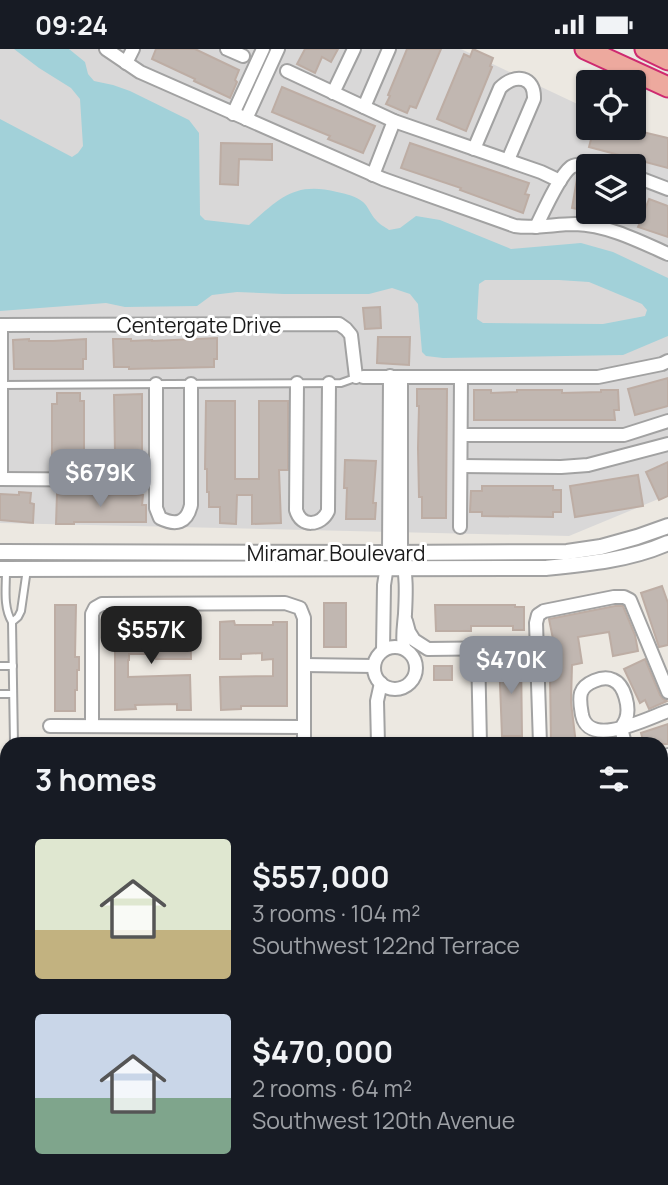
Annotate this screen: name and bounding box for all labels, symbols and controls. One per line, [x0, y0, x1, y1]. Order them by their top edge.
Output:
text: 09:24 [35, 7, 108, 43]
map controls [576, 70, 646, 224]
button: locate [576, 70, 646, 140]
button: layers [576, 154, 646, 224]
street label: Centergate Drive [117, 311, 281, 339]
pin: $679K [51, 449, 149, 509]
text: $679K [65, 456, 135, 488]
street label: Miramar Boulevard [247, 539, 425, 567]
pin: $557K [102, 607, 200, 666]
text: $557K [117, 613, 185, 645]
pin: $470K [462, 637, 560, 696]
text: $470K [476, 643, 546, 675]
text: 3 homes [35, 759, 157, 800]
icon: filters [595, 760, 633, 798]
text: $557,000 [252, 856, 390, 897]
icon: home [91, 867, 175, 951]
text: 3 rooms · 104 m² [252, 897, 420, 929]
text: Southwest 122nd Terrace [252, 929, 520, 961]
text: $470,000 [252, 1031, 393, 1072]
icon: home [91, 1042, 175, 1126]
text: 2 rooms · 64 m² [252, 1072, 412, 1104]
text: Southwest 120th Avenue [252, 1104, 515, 1136]

